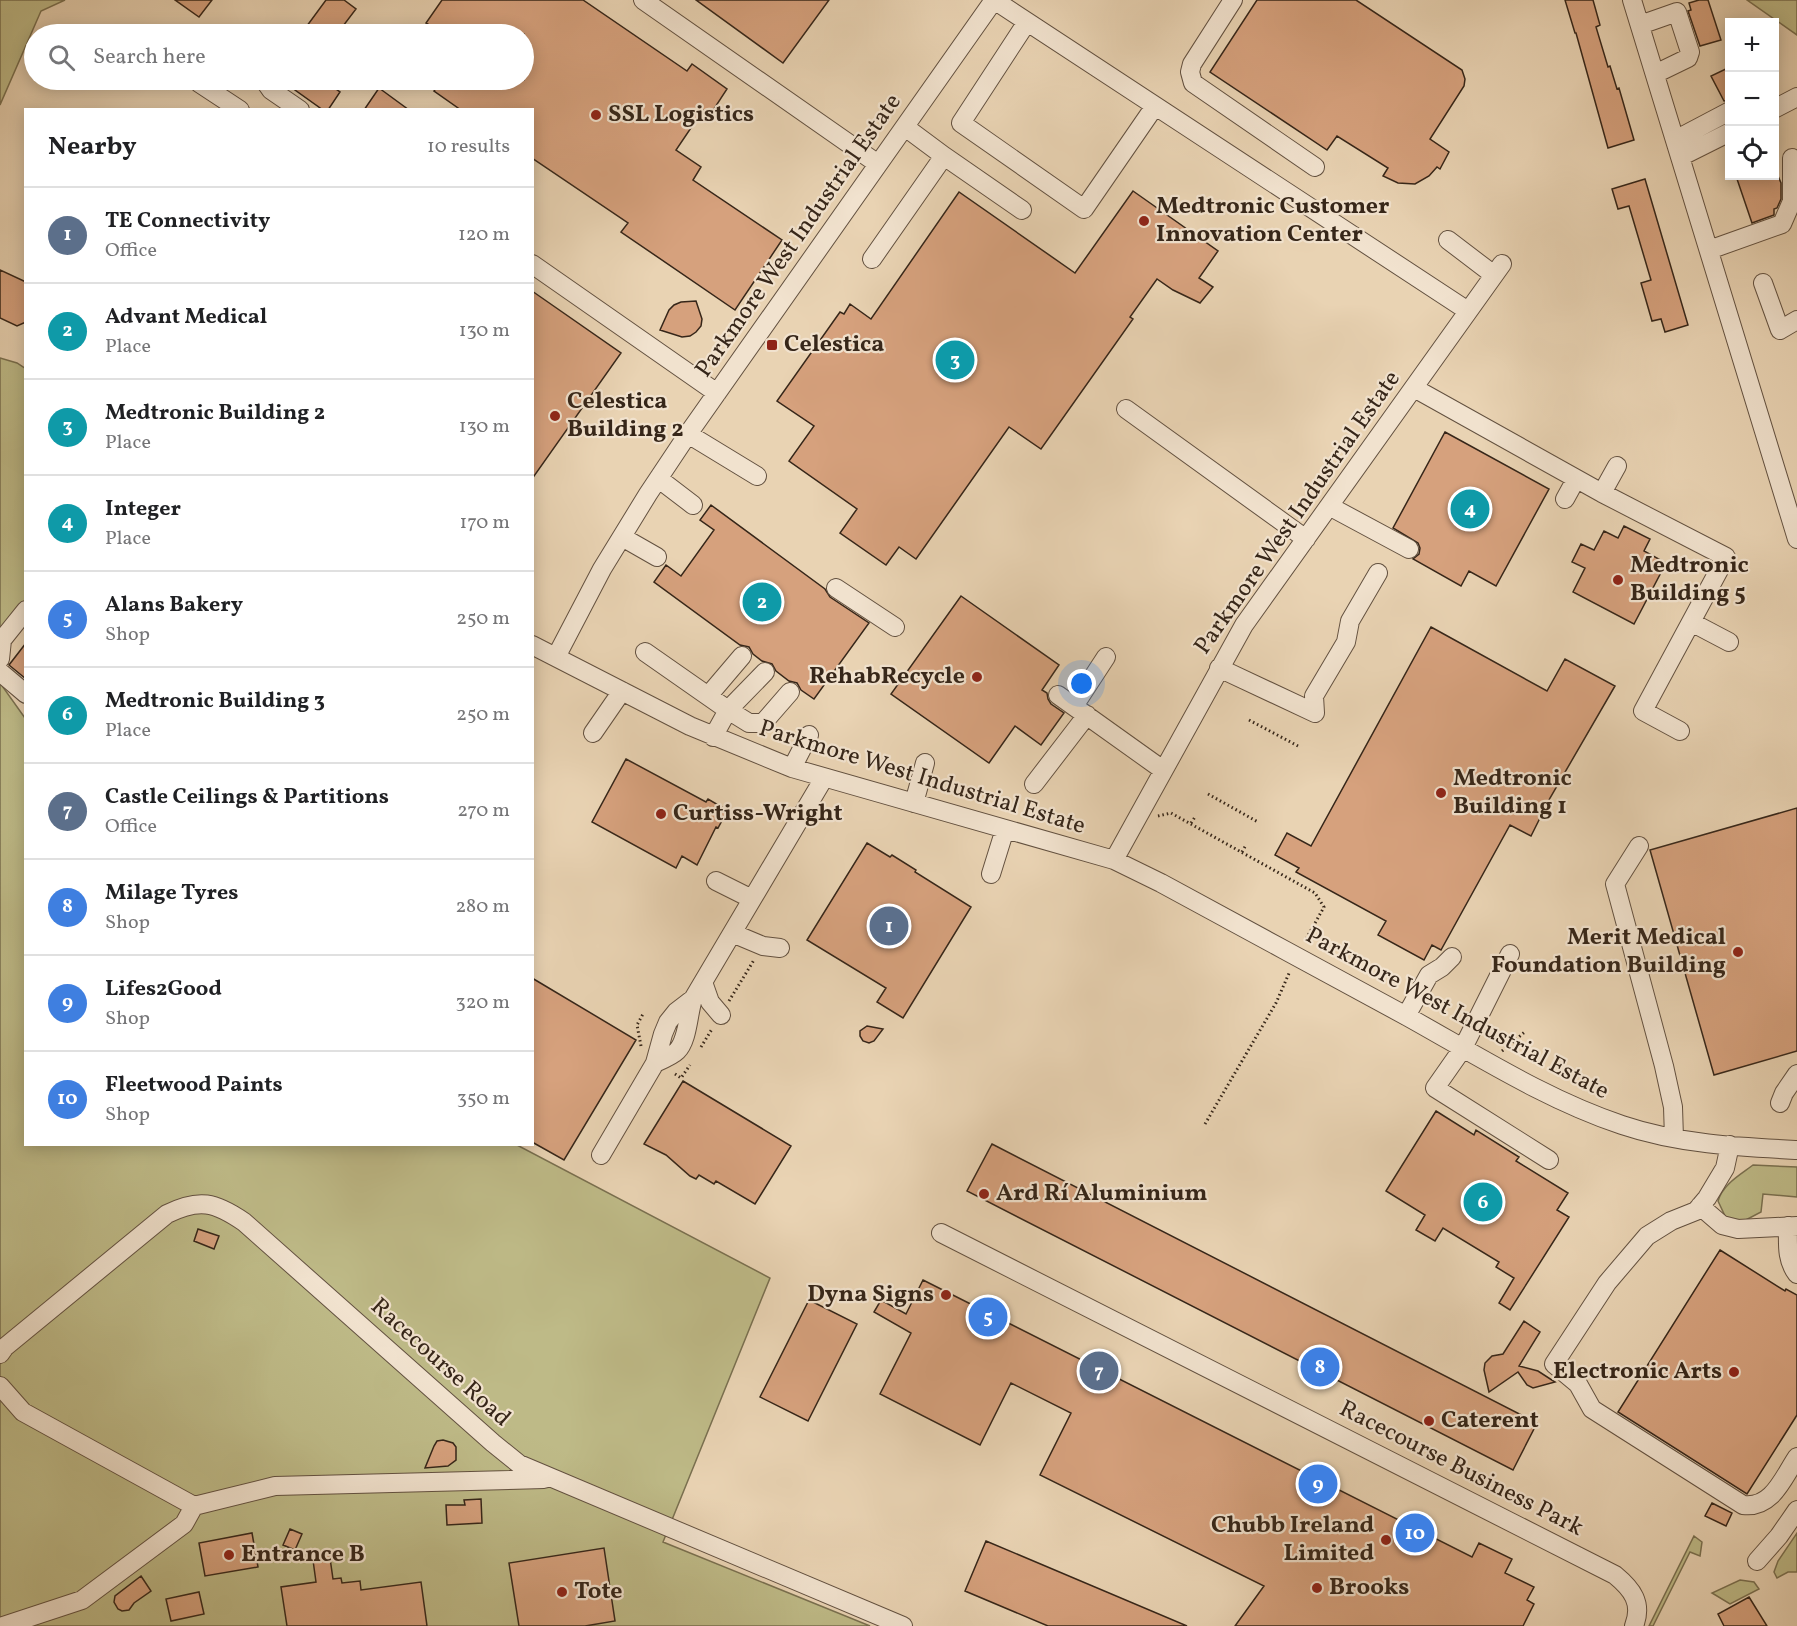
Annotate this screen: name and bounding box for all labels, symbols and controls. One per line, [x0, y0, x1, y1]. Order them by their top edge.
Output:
map controls [1725, 18, 1779, 180]
button: + [1725, 18, 1779, 72]
search box [24, 24, 534, 90]
icon: search [45, 41, 78, 74]
text: Search here [93, 42, 206, 73]
button: − [1725, 72, 1779, 126]
street label: Parkmore West Industrial Estate [688, 87, 910, 385]
place label: SSL Logistics [608, 98, 754, 132]
marker: SSL Logistics [589, 108, 603, 122]
button: locate [1725, 126, 1779, 180]
text: Nearby [48, 129, 137, 165]
text: 10 results [427, 133, 510, 161]
place label: Medtronic Customer Innovation Center [1156, 190, 1390, 252]
text: TE Connectivity [105, 206, 270, 237]
marker: Medtronic Customer Innovation Center [1137, 214, 1151, 228]
text: 1 [63, 221, 72, 249]
text: 120 m [458, 221, 510, 249]
text: Office [105, 237, 157, 265]
text: Advant Medical [105, 302, 267, 333]
text: 2 [62, 317, 73, 345]
text: 130 m [459, 317, 510, 345]
place label: Celestica [784, 328, 884, 362]
text: Place [105, 333, 151, 361]
marker: Celestica [765, 338, 779, 352]
pin: 3 [936, 338, 974, 382]
street label: Parkmore West Industrial Estate [1187, 364, 1409, 662]
place label: Celestica Building 2 [567, 385, 684, 447]
text: Medtronic Building 2 [105, 398, 325, 429]
marker: Celestica Building 2 [548, 409, 562, 423]
text: 3 [62, 413, 73, 441]
text: 130 m [459, 413, 510, 441]
text: Place [105, 429, 151, 457]
pin: 4 [1450, 486, 1490, 532]
text: Integer [105, 494, 181, 525]
text: 4 [61, 509, 74, 537]
text: 170 m [460, 509, 510, 537]
text: Place [105, 525, 151, 553]
place label: Medtronic Building 5 [1630, 549, 1749, 611]
marker: Medtronic Building 5 [1611, 573, 1625, 587]
pin: 2 [742, 580, 782, 624]
text: Alans Bakery [105, 590, 243, 621]
text: 5 [63, 605, 72, 633]
text: 250 m [456, 605, 510, 633]
text: Shop [105, 621, 150, 649]
place label: RehabRecycle [809, 660, 965, 694]
your location [1067, 669, 1096, 698]
marker: RehabRecycle [970, 670, 984, 684]
text: Medtronic Building 3 [105, 686, 325, 717]
text: 6 [62, 701, 73, 729]
text: 250 m [456, 701, 510, 729]
street label: Parkmore West Industrial Estate [755, 712, 1089, 844]
text: Place [105, 717, 151, 745]
place label: Medtronic Building 1 [1453, 762, 1572, 824]
text: Castle Ceilings & Partitions [105, 782, 389, 813]
marker: Medtronic Building 1 [1434, 786, 1448, 800]
text: 7 [63, 797, 72, 825]
text: 270 m [457, 797, 510, 825]
place label: Curtiss-Wright [673, 797, 843, 831]
marker: Curtiss-Wright [654, 807, 668, 821]
text: Office [105, 813, 157, 841]
text: Milage Tyres [105, 878, 238, 909]
text: 8 [62, 893, 73, 921]
text: 280 m [455, 893, 510, 921]
pin: 1 [870, 904, 908, 948]
text: Shop [105, 909, 150, 937]
street label: Parkmore West Industrial Estate [1299, 919, 1615, 1109]
place label: Merit Medical Foundation Building [1491, 921, 1726, 983]
marker: Merit Medical Foundation Building [1731, 945, 1745, 959]
text: Lifes2Good [105, 974, 222, 1005]
text: 9 [62, 989, 73, 1017]
text: 320 m [455, 989, 510, 1017]
text: Shop [105, 1005, 150, 1033]
text: Fleetwood Paints [105, 1070, 283, 1101]
text: 10 [57, 1085, 78, 1113]
text: 350 m [457, 1085, 510, 1113]
text: Shop [105, 1101, 150, 1129]
place label: Ard Rí Aluminium [996, 1177, 1208, 1211]
pin: 6 [1464, 1180, 1502, 1224]
marker: Ard Rí Aluminium [977, 1187, 991, 1201]
place label: Dyna Signs [807, 1278, 934, 1312]
marker: Dyna Signs [939, 1288, 953, 1302]
street label: Racecourse Road [362, 1291, 518, 1435]
pin: 5 [968, 1294, 1008, 1340]
pin: 8 [1300, 1344, 1340, 1390]
pin: 7 [1080, 1348, 1118, 1394]
place label: Electronic Arts [1553, 1355, 1722, 1389]
marker: Electronic Arts [1727, 1365, 1741, 1379]
street label: Racecourse Business Park [1333, 1393, 1589, 1545]
place label: Caterent [1441, 1404, 1539, 1438]
marker: Caterent [1422, 1414, 1436, 1428]
pin: 9 [1298, 1462, 1338, 1506]
place label: Chubb Ireland Limited [1211, 1509, 1374, 1571]
pin: 10 [1396, 1510, 1434, 1556]
marker: Chubb Ireland Limited [1379, 1533, 1393, 1547]
place label: Entrance B [241, 1538, 365, 1572]
marker: Entrance B [222, 1548, 236, 1562]
place label: Brooks [1329, 1571, 1409, 1605]
place label: Tote [574, 1575, 623, 1609]
marker: Brooks [1310, 1581, 1324, 1595]
marker: Tote [555, 1585, 569, 1599]

